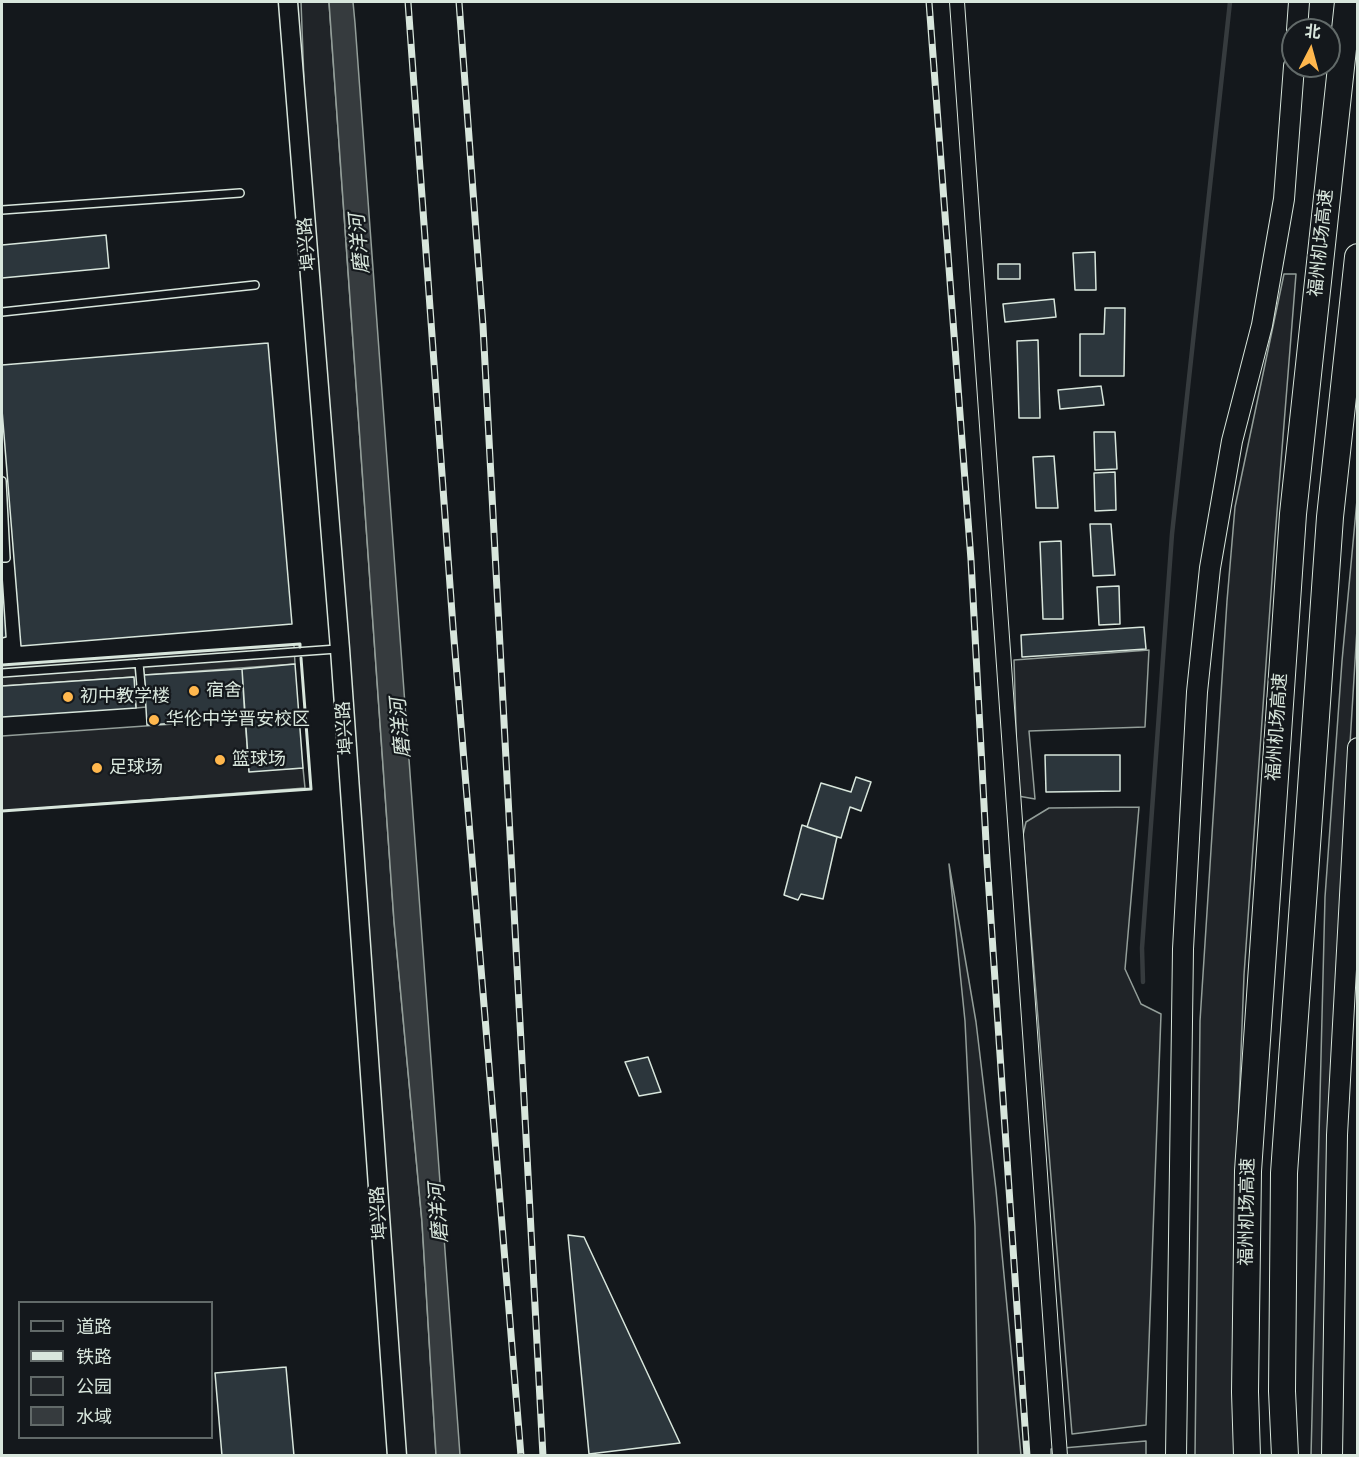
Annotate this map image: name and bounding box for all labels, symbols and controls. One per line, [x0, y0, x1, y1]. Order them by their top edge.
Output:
north arrow [1281, 18, 1341, 78]
text: 北 [1304, 19, 1322, 44]
street label: 福州机场高速 [1306, 188, 1338, 298]
water label: 磨洋河 [346, 213, 376, 275]
street label: 埠兴路 [295, 216, 321, 272]
street label: 福州机场高速 [1263, 672, 1293, 782]
place label: 宿舍 [206, 680, 242, 702]
marker: 宿舍 [187, 684, 201, 698]
place label: 初中教学楼 [80, 686, 170, 708]
marker: 初中教学楼 [61, 690, 75, 704]
water label: 磨洋河 [387, 697, 417, 759]
street label: 埠兴路 [333, 700, 359, 756]
place label: 华伦中学晋安校区 [166, 709, 310, 731]
marker: 华伦中学晋安校区 [147, 713, 161, 727]
place label: 篮球场 [232, 749, 286, 771]
marker: 篮球场 [213, 753, 227, 767]
place label: 足球场 [109, 757, 163, 779]
marker: 足球场 [90, 761, 104, 775]
street label: 福州机场高速 [1236, 1158, 1260, 1266]
water label: 磨洋河 [426, 1182, 454, 1244]
street label: 埠兴路 [367, 1185, 393, 1241]
legend [18, 1301, 213, 1439]
text: 道路 [76, 1314, 112, 1339]
text: 铁路 [76, 1344, 112, 1369]
text: 公园 [76, 1374, 112, 1399]
text: 水域 [76, 1404, 112, 1429]

